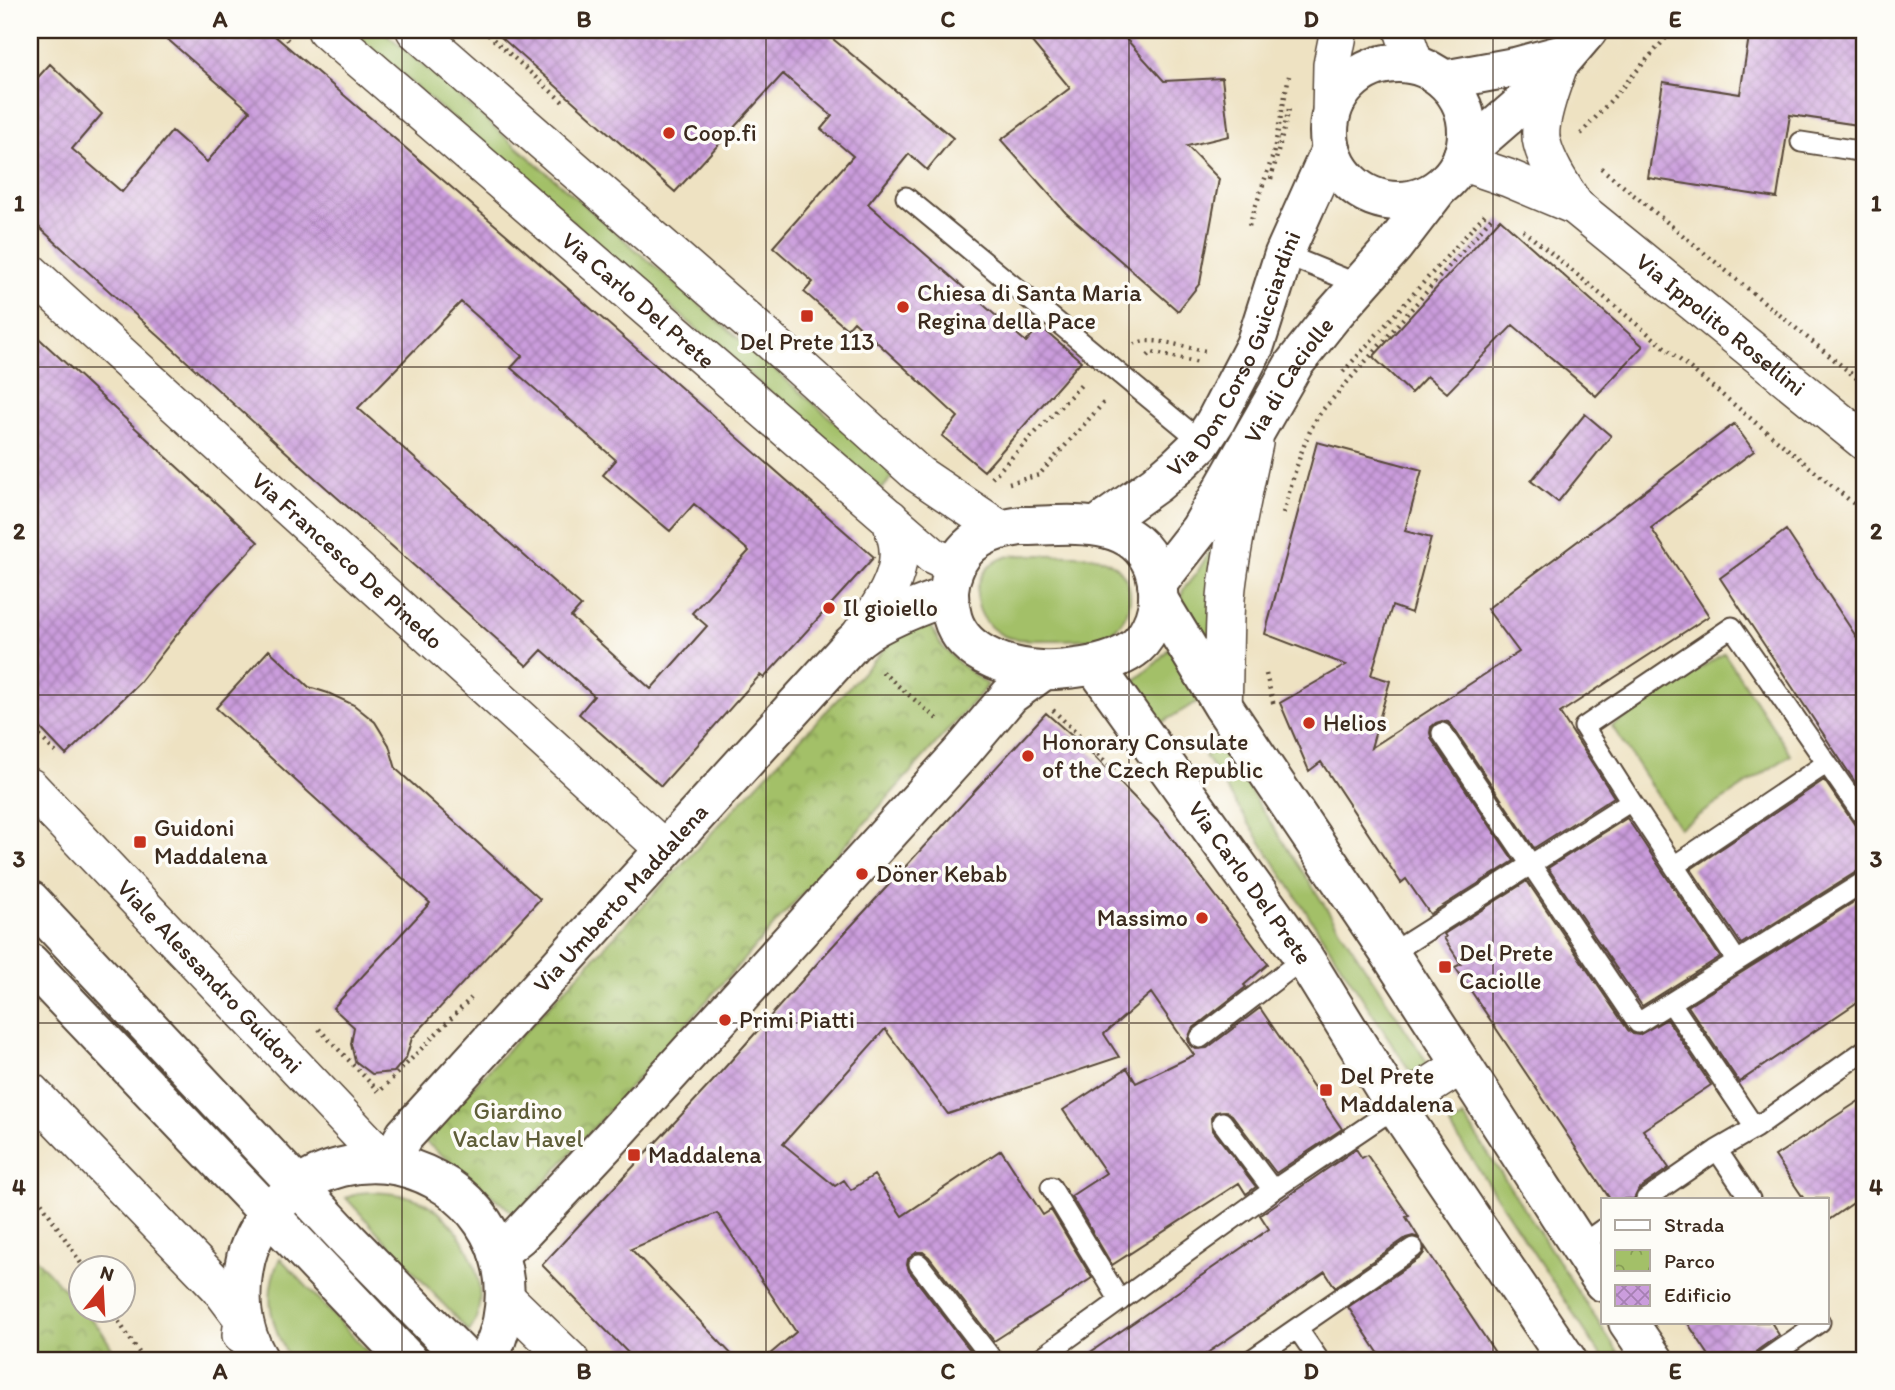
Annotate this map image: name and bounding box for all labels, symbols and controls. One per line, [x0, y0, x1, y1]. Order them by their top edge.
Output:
text: A [212, 5, 228, 33]
text: B [577, 5, 592, 33]
text: C [941, 5, 956, 33]
text: D [1303, 5, 1319, 33]
text: E [1669, 5, 1682, 33]
place label: Coop.fi [683, 118, 757, 147]
marker: Coop.fi [661, 125, 677, 141]
text: 1 [14, 189, 25, 217]
text: 1 [1871, 189, 1882, 217]
street label: Via Carlo Del Prete [556, 226, 721, 375]
street label: Via Don Corso Guicciardini [1160, 226, 1307, 483]
street label: Via Ippolito Rosellini [1630, 246, 1812, 402]
place label: Chiesa di Santa Maria Regina della Pace [917, 278, 1142, 335]
marker: Chiesa di Santa Maria Regina della Pace [895, 299, 911, 315]
marker: Del Prete 113 [799, 308, 815, 324]
street label: Via di Caciolle [1237, 311, 1339, 448]
place label: Del Prete 113 [739, 327, 875, 356]
street label: Via Francesco De Pinedo [246, 466, 450, 655]
text: 2 [13, 517, 26, 545]
text: 2 [1870, 517, 1883, 545]
place label: Il gioiello [843, 593, 938, 622]
marker: Il gioiello [821, 600, 837, 616]
place label: Helios [1323, 708, 1387, 737]
marker: Helios [1301, 715, 1317, 731]
place label: Honorary Consulate of the Czech Republic [1042, 727, 1263, 784]
marker: Honorary Consulate of the Czech Republic [1020, 748, 1036, 764]
street label: Via Carlo Del Prete [1182, 795, 1319, 970]
street label: Via Umberto Maddalena [527, 797, 714, 998]
place label: Guidoni Maddalena [154, 813, 268, 870]
marker: Guidoni Maddalena [132, 834, 148, 850]
text: 3 [13, 845, 26, 873]
text: 3 [1870, 845, 1883, 873]
place label: Döner Kebab [876, 859, 1008, 888]
marker: Döner Kebab [854, 866, 870, 882]
street label: Viale Alessandro Guidoni [111, 873, 309, 1079]
place label: Massimo [1097, 903, 1188, 932]
marker: Massimo [1194, 910, 1210, 926]
place label: Del Prete Caciolle [1459, 938, 1553, 995]
marker: Del Prete Caciolle [1437, 959, 1453, 975]
place label: Primi Piatti [739, 1005, 855, 1034]
marker: Primi Piatti [717, 1012, 733, 1028]
place label: Del Prete Maddalena [1340, 1061, 1454, 1118]
marker: Del Prete Maddalena [1318, 1082, 1334, 1098]
park label: Giardino Vaclav Havel [453, 1096, 583, 1153]
place label: Maddalena [648, 1140, 762, 1169]
marker: Maddalena [626, 1147, 642, 1163]
text: 4 [12, 1173, 26, 1201]
text: 4 [1869, 1173, 1883, 1201]
legend [1601, 1198, 1828, 1324]
text: Strada [1664, 1212, 1724, 1237]
text: Parco [1664, 1248, 1715, 1273]
north arrow [66, 1254, 136, 1324]
text: N [97, 1260, 117, 1286]
text: Edificio [1664, 1282, 1732, 1307]
text: A [212, 1357, 228, 1385]
text: B [577, 1357, 592, 1385]
text: C [941, 1357, 956, 1385]
text: D [1303, 1357, 1319, 1385]
text: E [1669, 1357, 1682, 1385]

